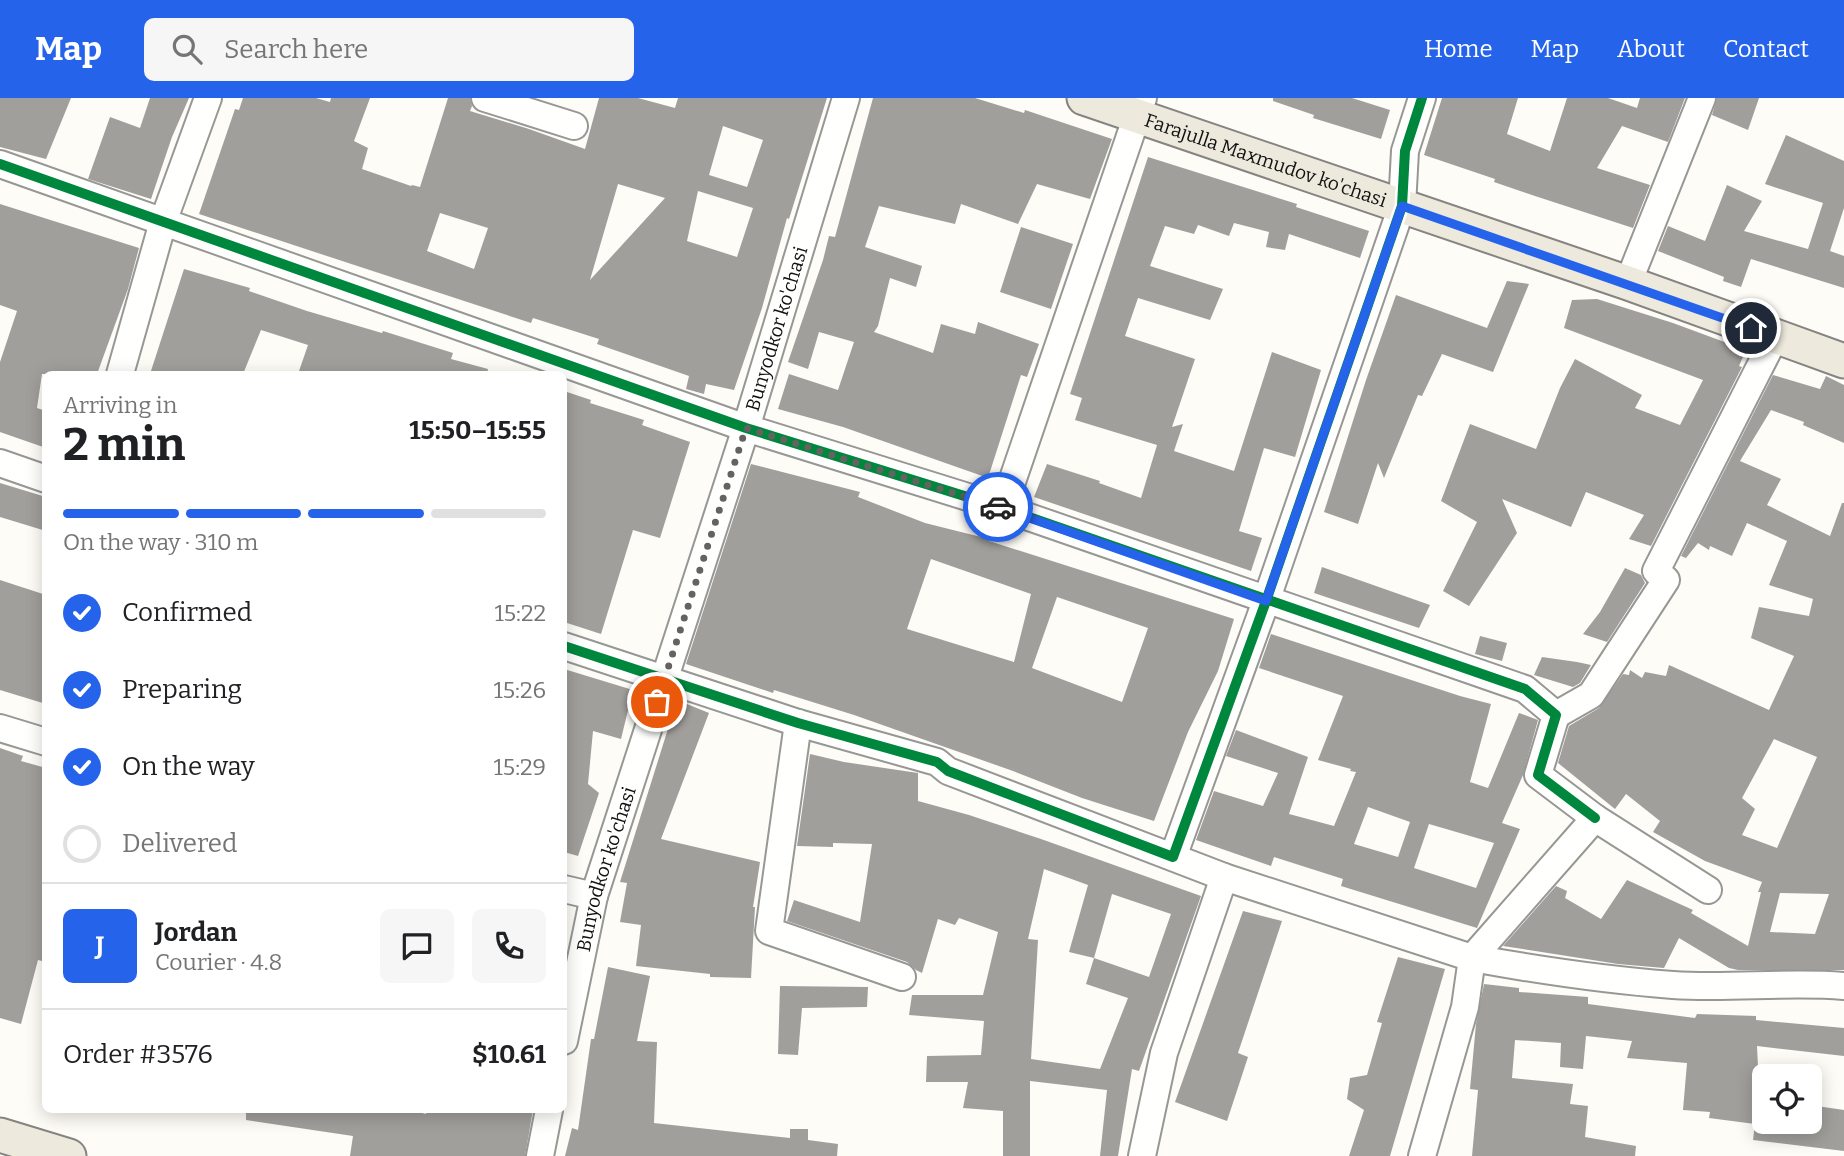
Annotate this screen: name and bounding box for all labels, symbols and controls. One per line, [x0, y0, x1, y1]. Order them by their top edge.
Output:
search box [144, 18, 634, 81]
text: Map [35, 29, 102, 69]
icon: search [168, 30, 206, 68]
text: Search here [224, 34, 368, 65]
text: Home [1424, 35, 1493, 63]
text: Map [1531, 35, 1579, 63]
text: About [1617, 35, 1685, 63]
text: Contact [1723, 35, 1809, 63]
street label: Farajulla Maxmudov ko'chasi [1142, 108, 1390, 212]
street label: Bunyodkor ko'chasi [740, 243, 812, 414]
pin [1721, 298, 1781, 358]
icon: home [1732, 309, 1770, 347]
text: Arriving in [63, 391, 177, 419]
text: 15:50–15:55 [409, 415, 546, 446]
text: 2 min [63, 417, 185, 472]
courier [963, 472, 1033, 542]
icon: car [979, 488, 1017, 526]
text: On the way · 310 m [63, 528, 258, 556]
icon: check [63, 594, 101, 632]
text: Confirmed [122, 597, 252, 628]
text: 15:22 [495, 599, 546, 627]
icon: check [63, 671, 101, 709]
pin [627, 672, 687, 732]
text: Preparing [122, 674, 242, 705]
text: 15:26 [494, 676, 546, 704]
icon: bag [638, 683, 676, 721]
icon: check [63, 748, 101, 786]
text: On the way [122, 751, 255, 782]
text: 15:29 [494, 753, 546, 781]
street label: Bunyodkor ko'chasi [571, 783, 640, 954]
text: Delivered [122, 828, 237, 859]
button: chat [380, 909, 454, 983]
button: phone [472, 909, 546, 983]
text: Jordan [155, 917, 237, 948]
text: J [96, 931, 104, 962]
text: Courier · 4.8 [155, 948, 282, 976]
text: Order #3576 [63, 1039, 213, 1070]
text: $10.61 [472, 1039, 546, 1070]
map controls [1752, 1064, 1822, 1134]
button: locate [1752, 1064, 1822, 1134]

